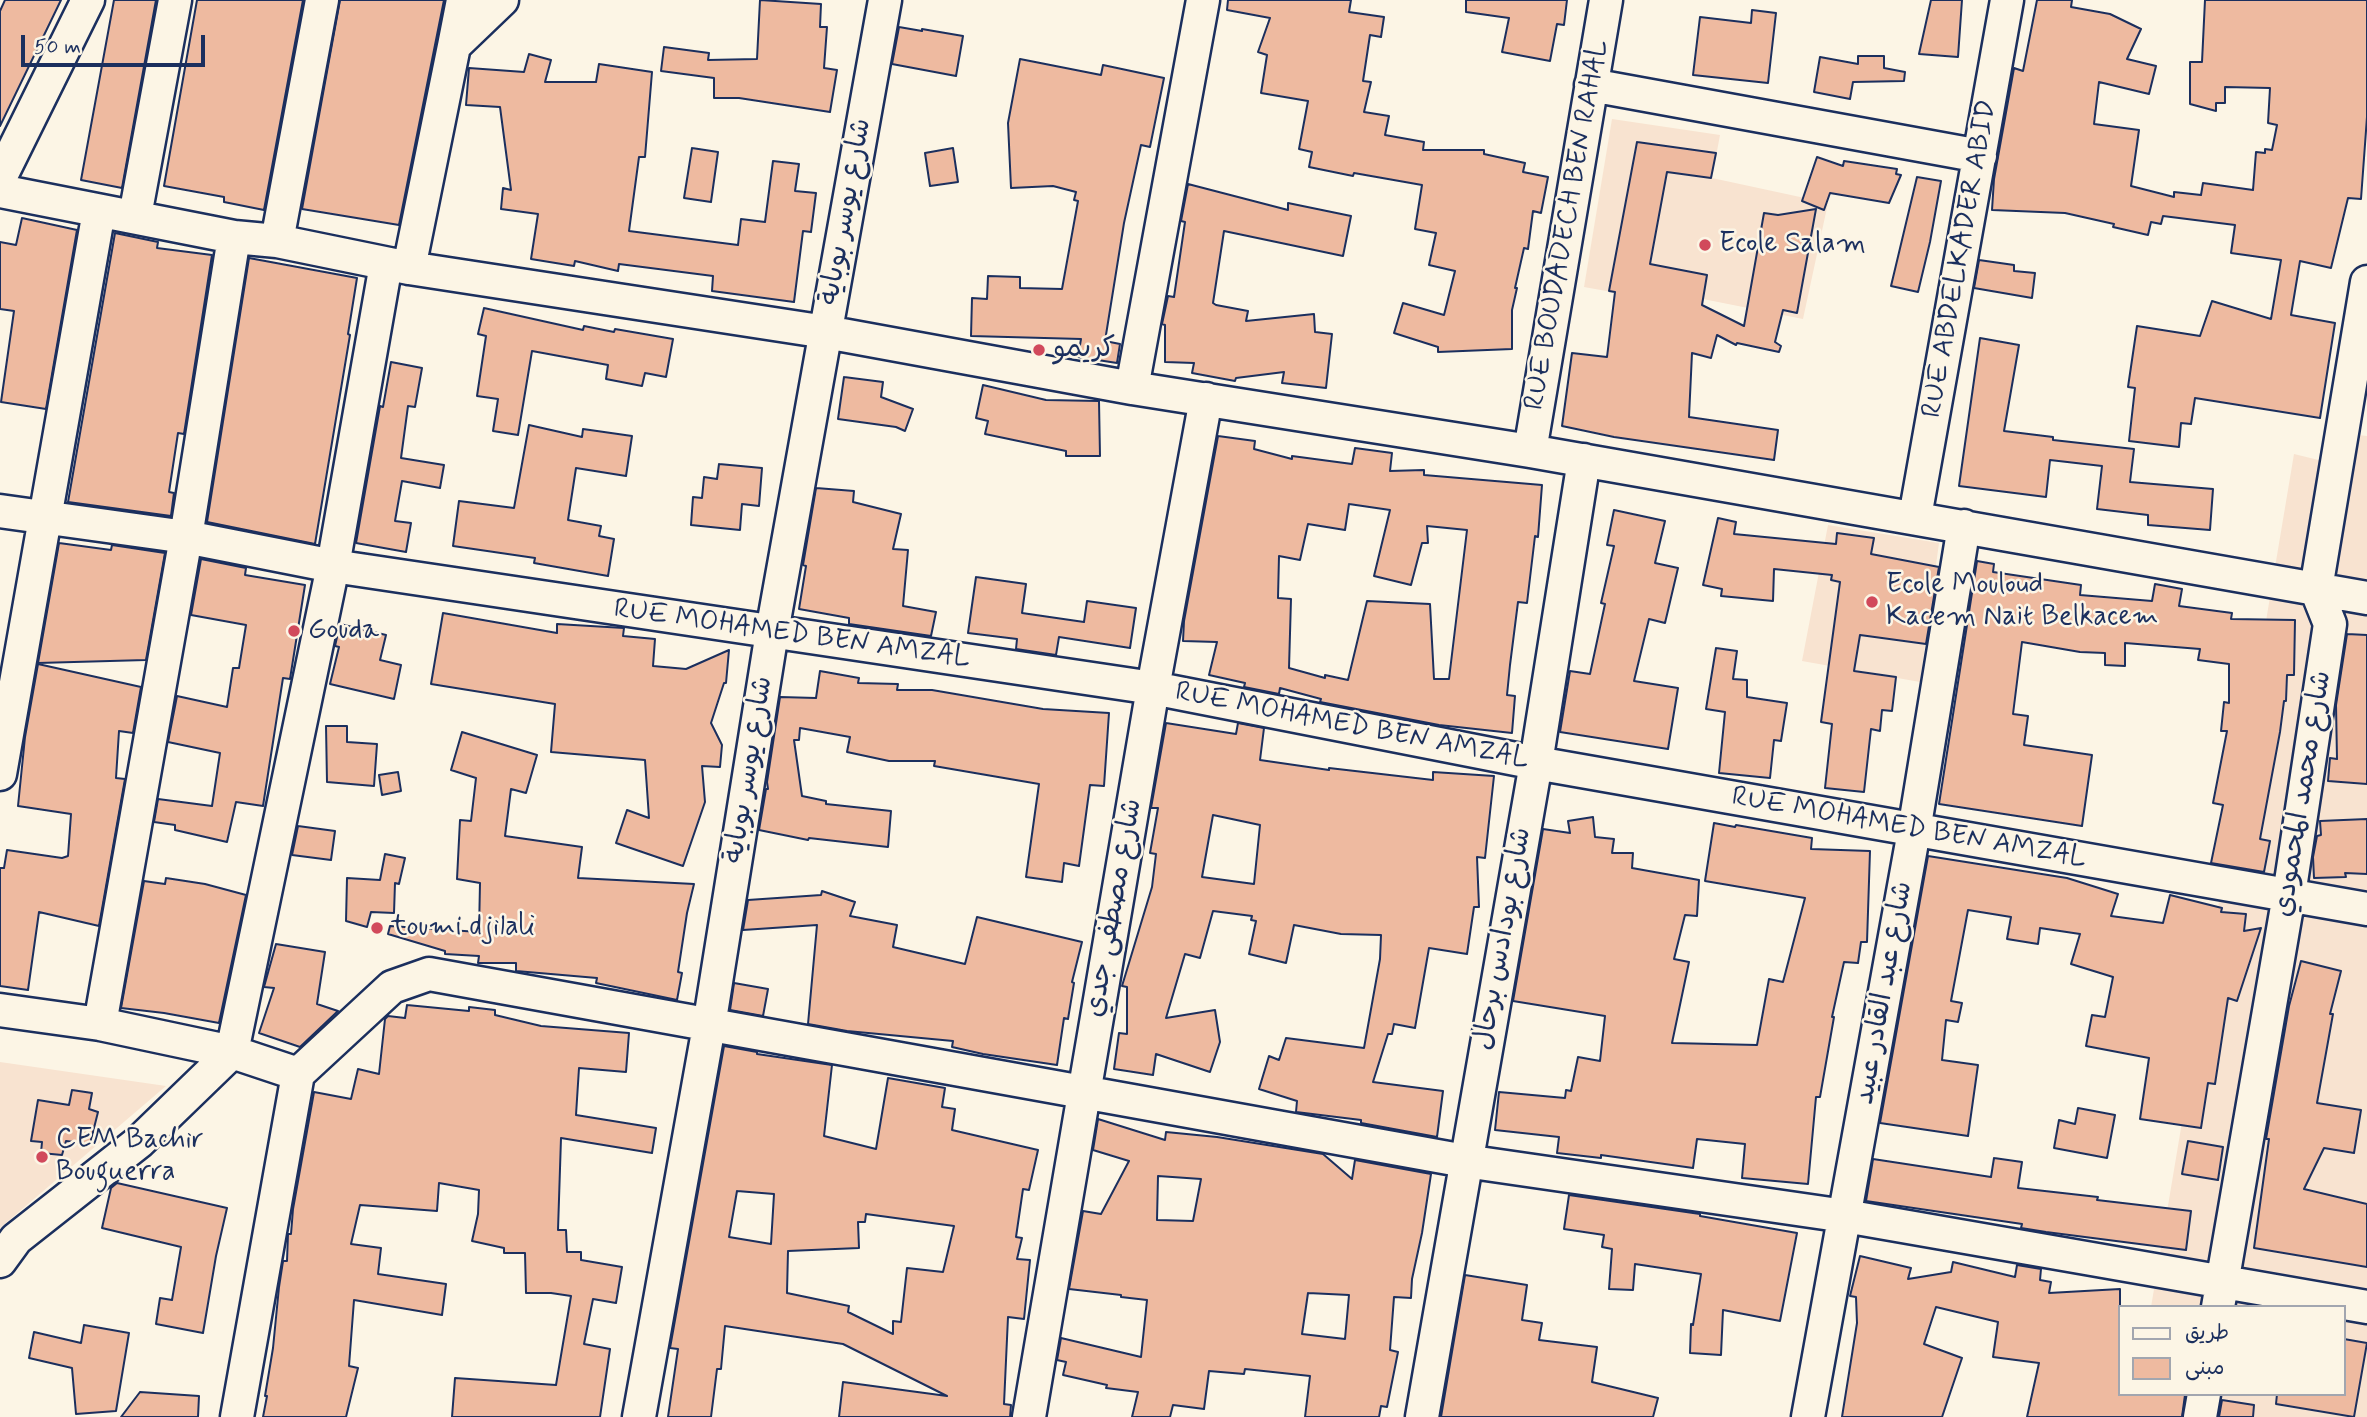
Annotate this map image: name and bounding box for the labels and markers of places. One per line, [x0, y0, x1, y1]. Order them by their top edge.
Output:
place label: Ecole Salam [1719, 228, 1866, 262]
marker: Ecole Salam [1697, 237, 1713, 253]
place label: كريمو [1053, 333, 1115, 367]
marker: كريمو [1031, 342, 1047, 358]
place label: Ecole Mouloud Kacem Nait Belkacem [1886, 569, 2158, 635]
marker: Ecole Mouloud Kacem Nait Belkacem [1864, 594, 1880, 610]
place label: Gouda [308, 614, 379, 648]
marker: Gouda [286, 623, 302, 639]
place label: toumi djilali [391, 911, 535, 945]
marker: toumi djilali [369, 920, 385, 936]
place label: CEM Bachir Bouguerra [56, 1124, 204, 1190]
marker: CEM Bachir Bouguerra [34, 1149, 50, 1165]

